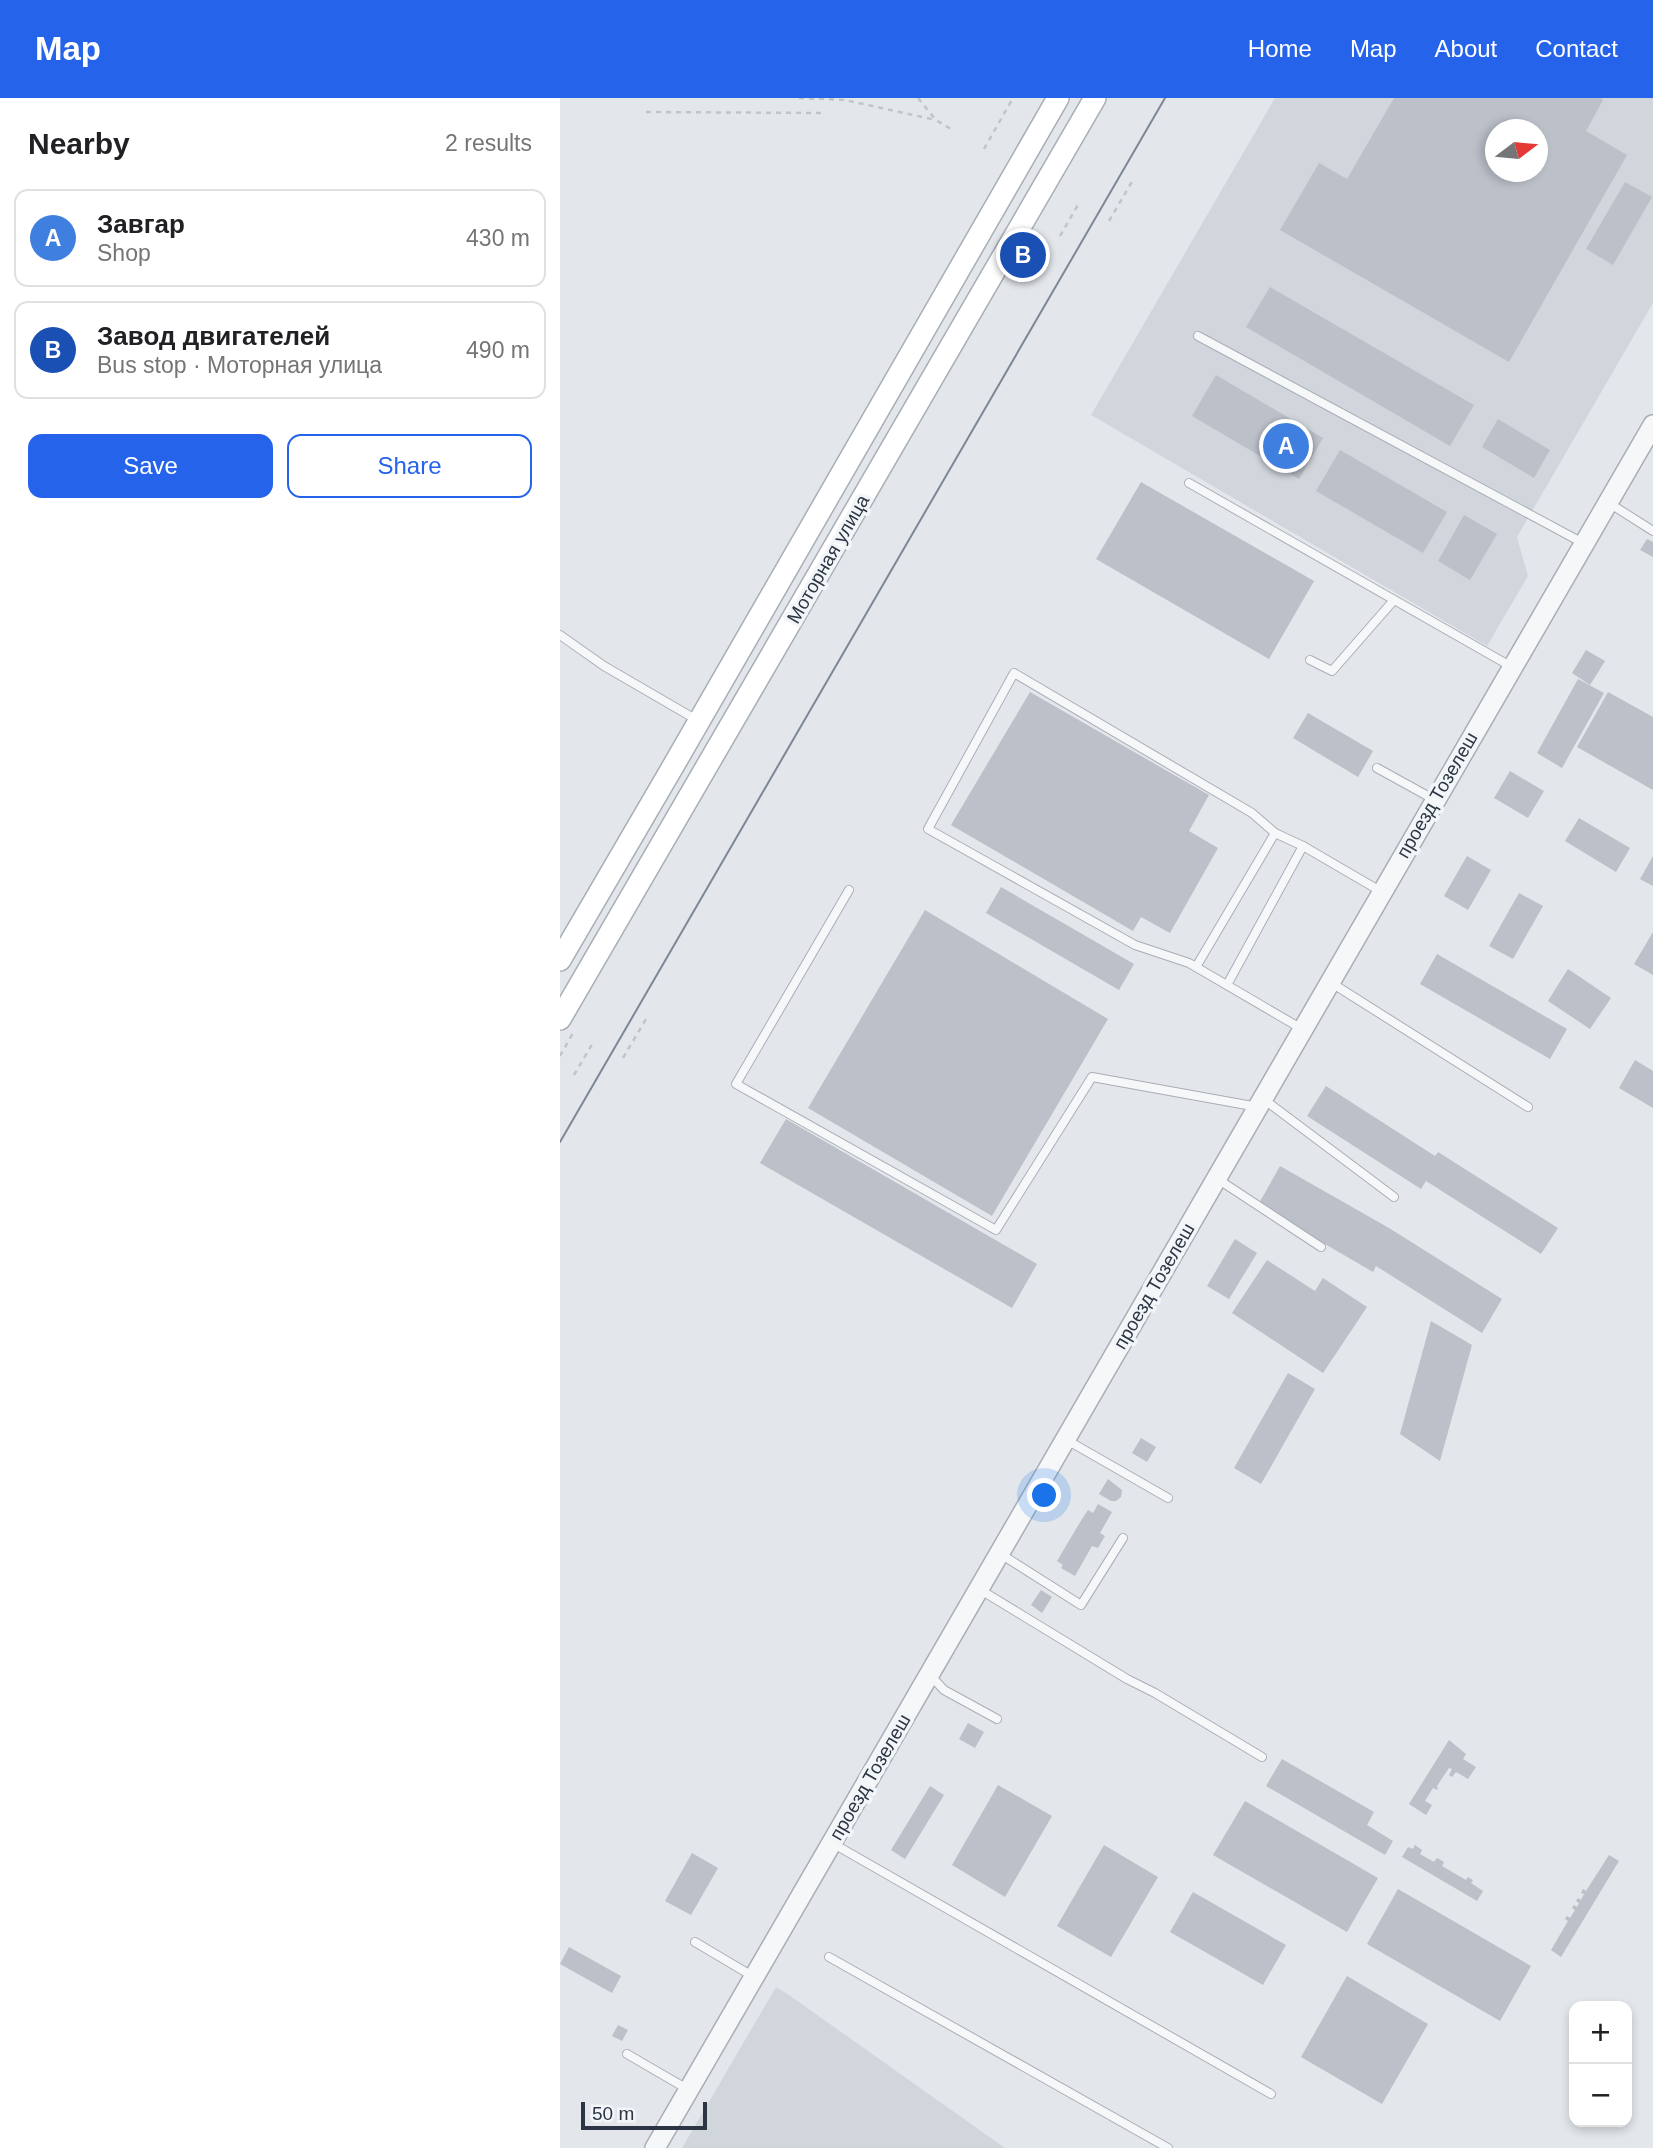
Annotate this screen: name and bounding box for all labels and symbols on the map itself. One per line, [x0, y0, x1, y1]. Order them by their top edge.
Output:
north arrow [1485, 119, 1548, 182]
pin: B [1000, 229, 1046, 281]
pin: A [1263, 420, 1309, 472]
street label: Моторная улица [783, 491, 873, 627]
street label: проезд Тозелеш [1392, 728, 1482, 862]
street label: проезд Тозелеш [1109, 1219, 1199, 1353]
your location [1027, 1478, 1061, 1512]
street label: проезд Тозелеш [825, 1710, 915, 1844]
scale bar [581, 2099, 707, 2131]

